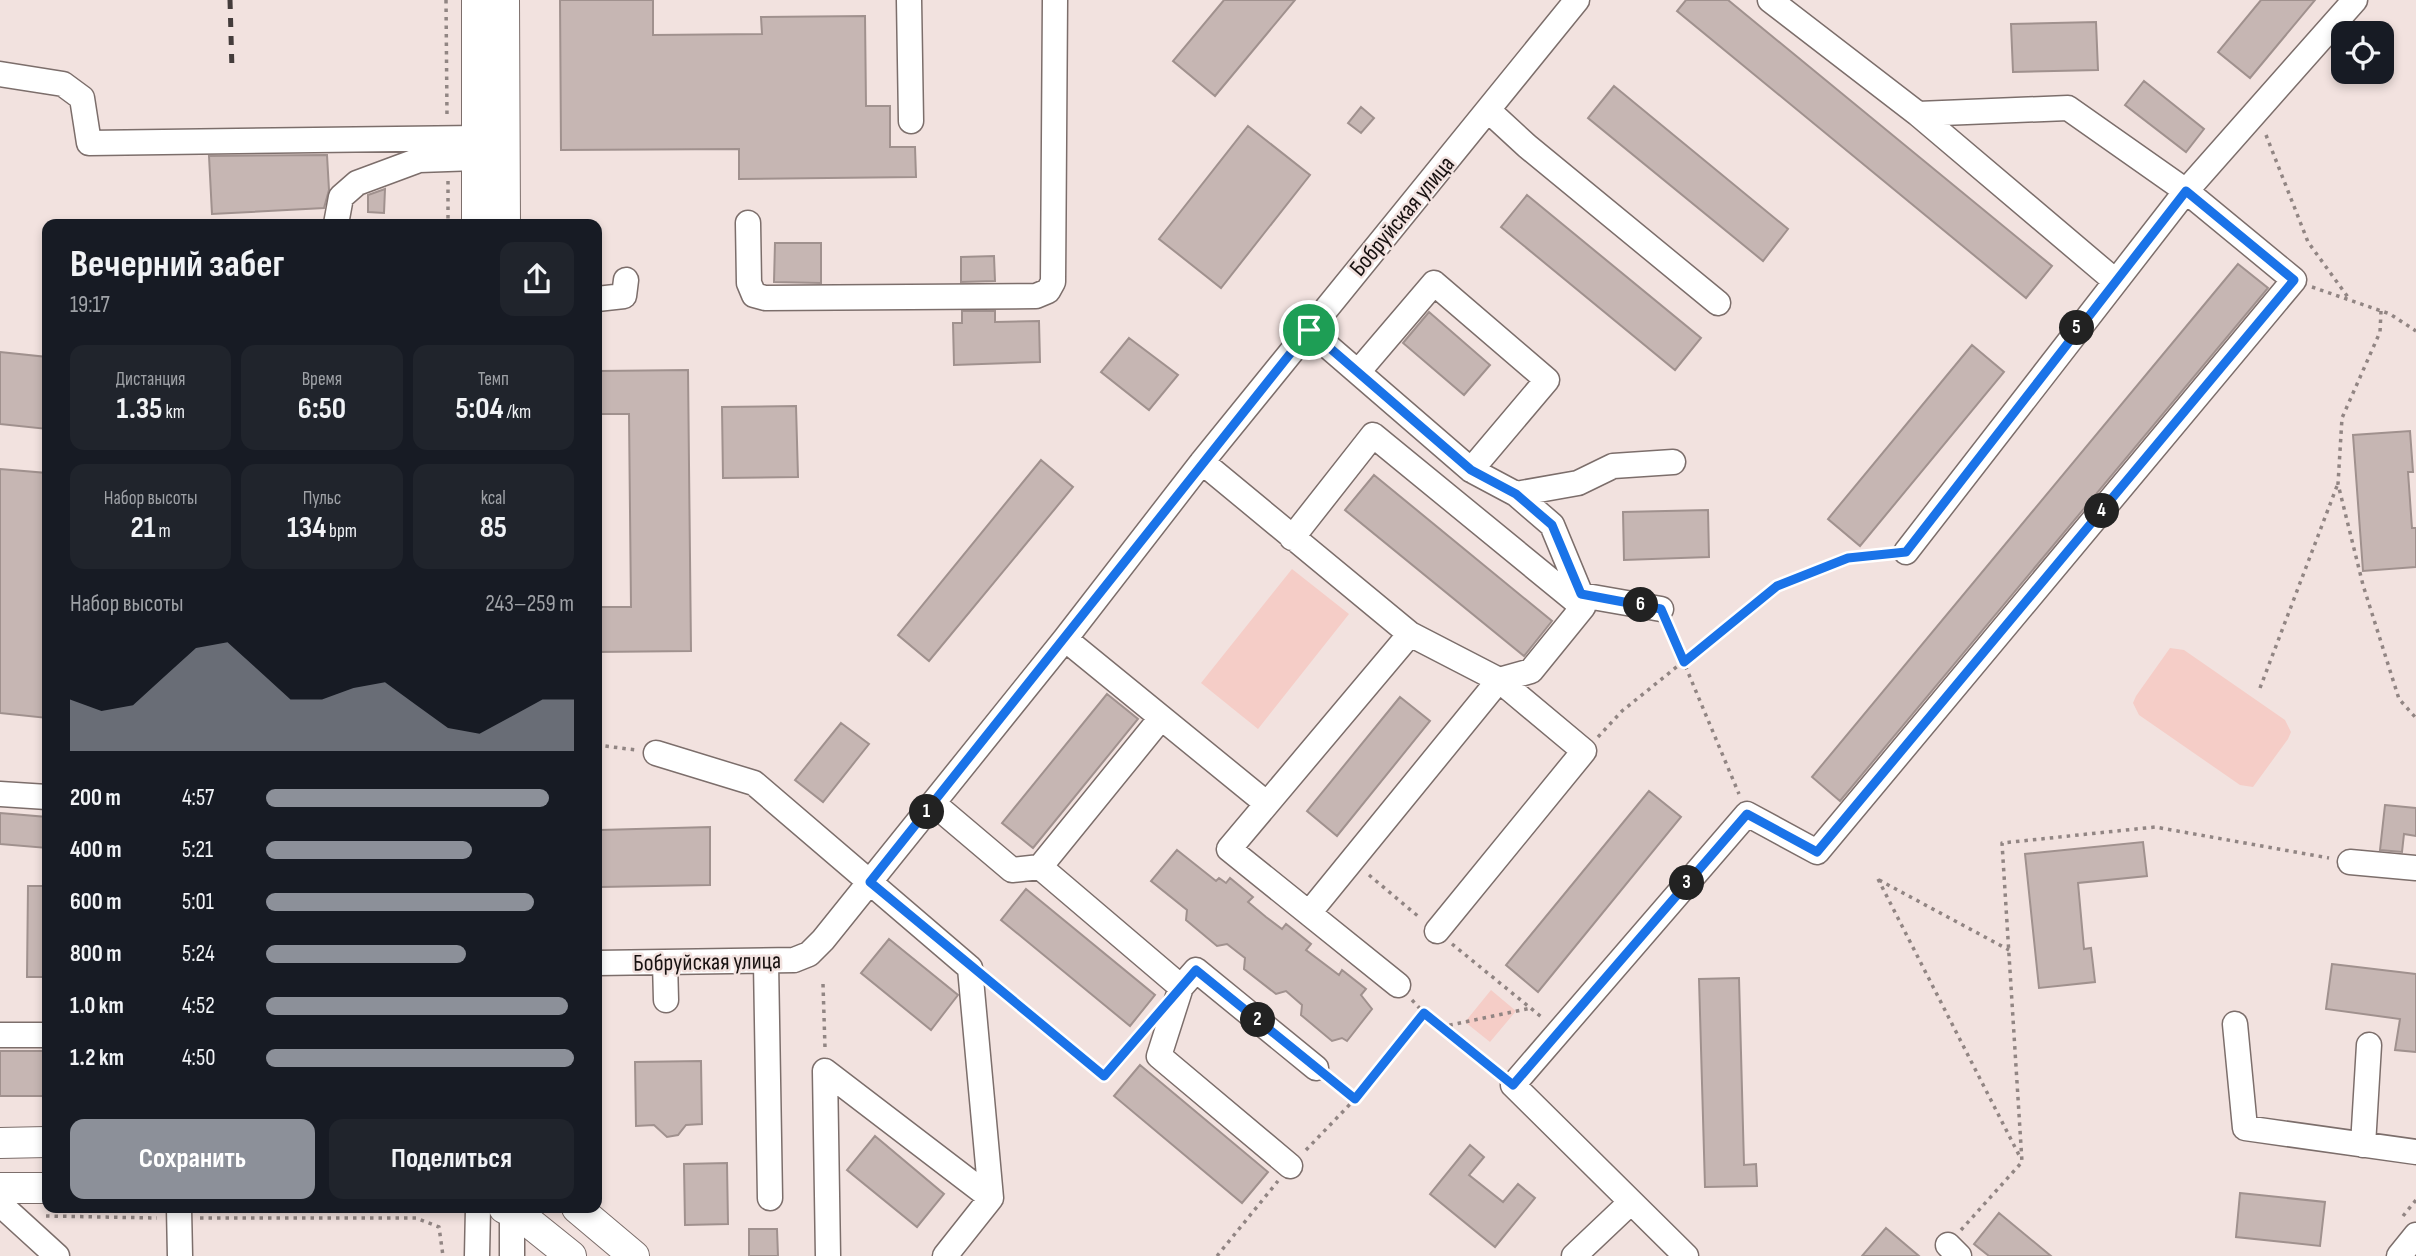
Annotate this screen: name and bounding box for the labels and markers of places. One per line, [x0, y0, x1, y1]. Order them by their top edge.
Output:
pin [1279, 300, 1339, 360]
pin: 5 [2060, 310, 2094, 346]
pin: 4 [2084, 494, 2120, 528]
pin: 6 [1624, 588, 1658, 622]
pin: 1 [909, 794, 944, 830]
pin: 3 [1670, 866, 1704, 900]
pin: 2 [1240, 1002, 1276, 1038]

